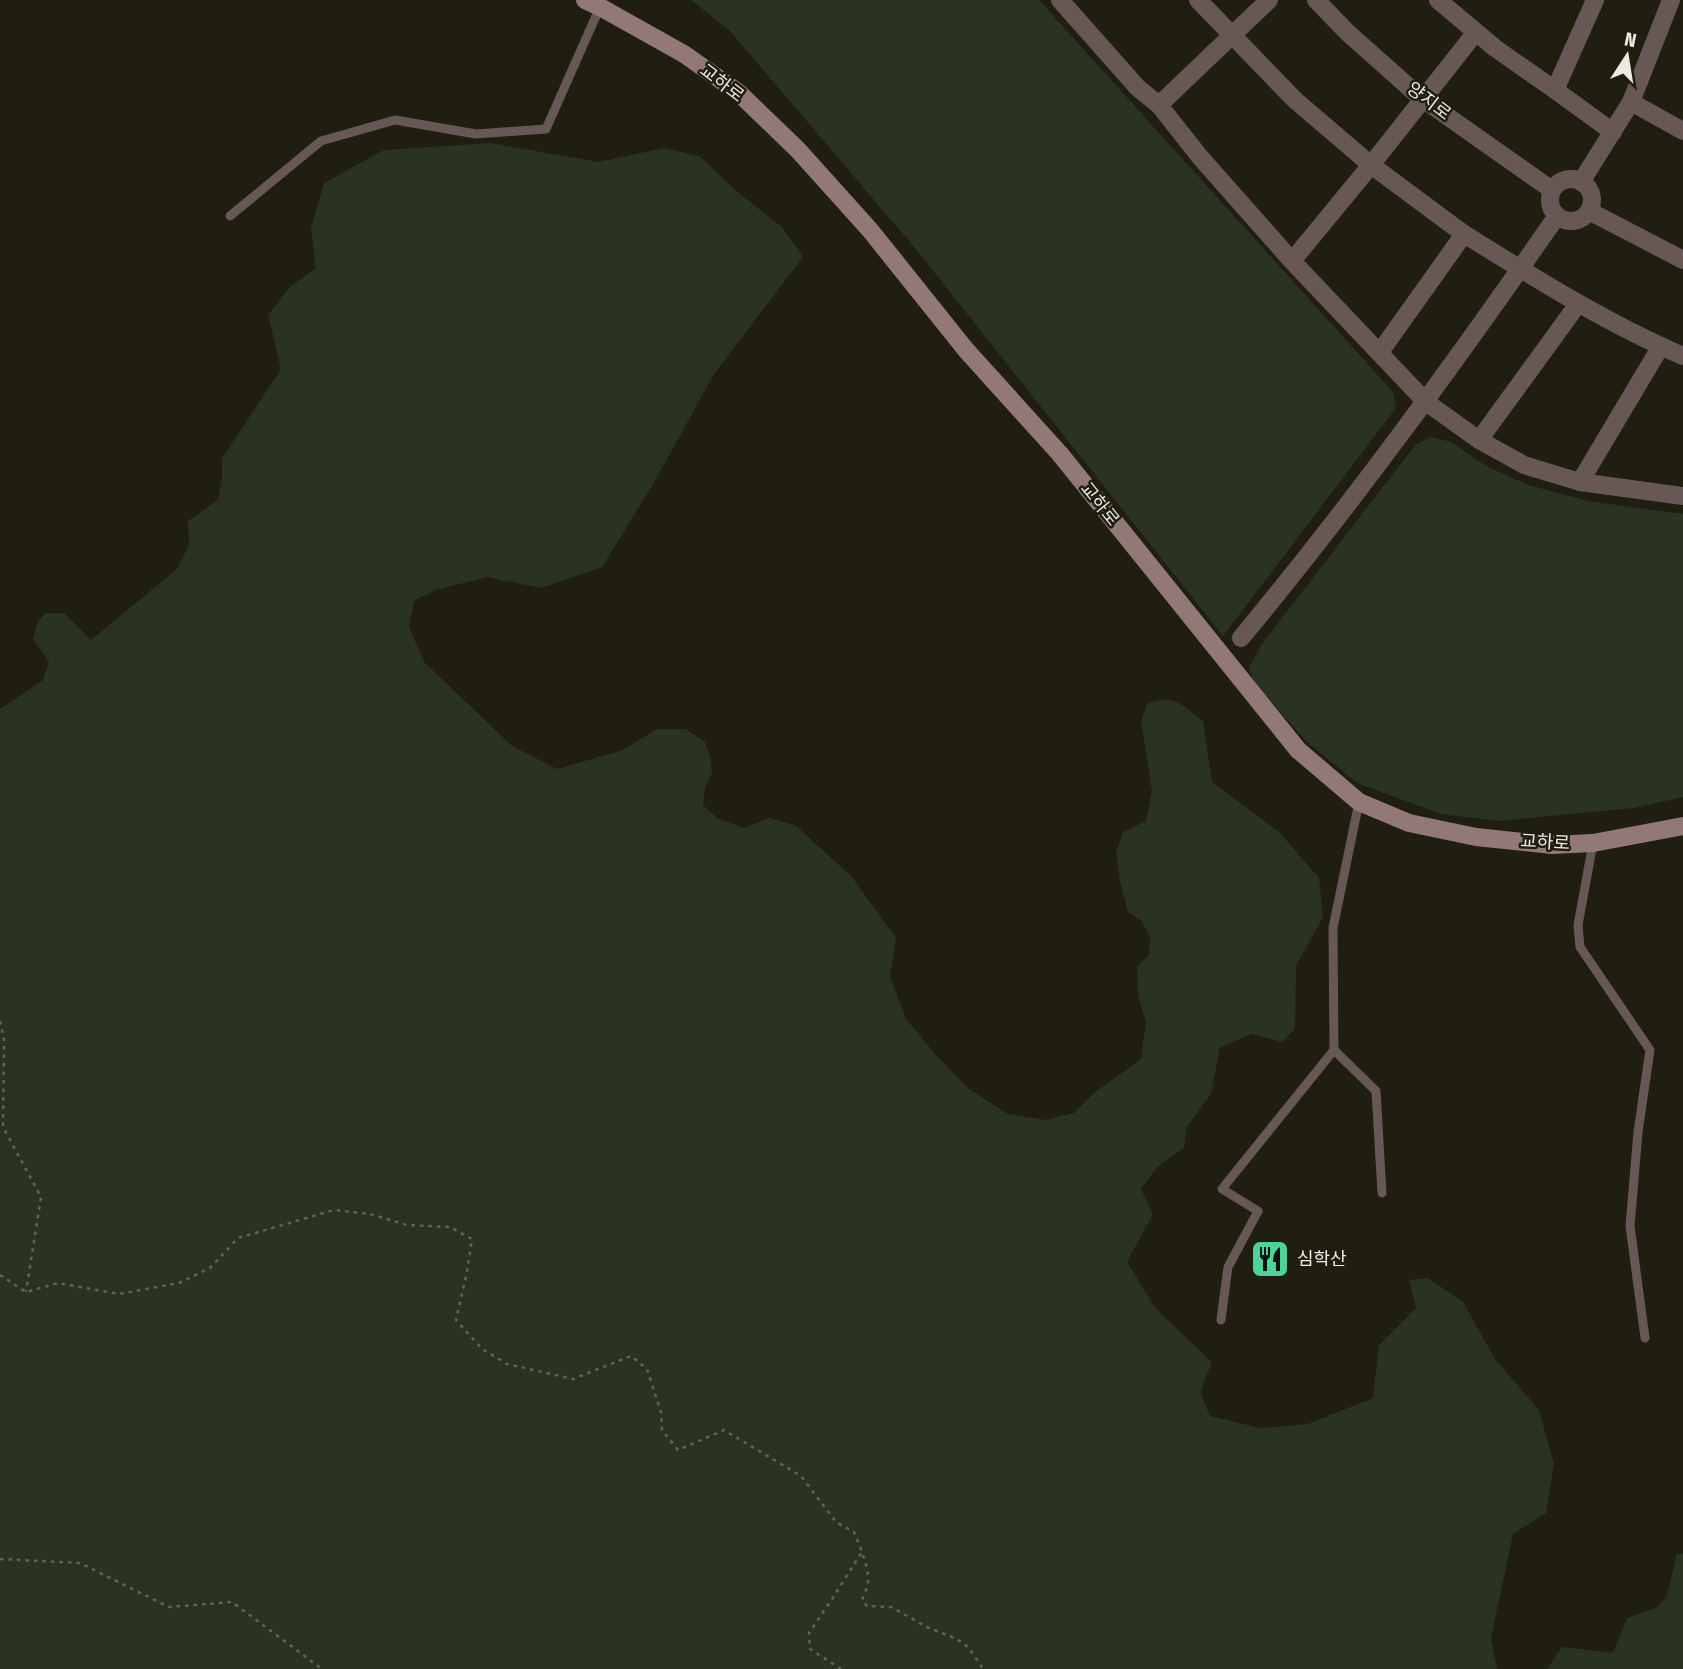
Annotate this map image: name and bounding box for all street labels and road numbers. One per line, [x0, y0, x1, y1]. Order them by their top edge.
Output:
street label: 교하로 [696, 59, 748, 107]
street label: 양지로 [1403, 77, 1455, 125]
street label: 교하로 [1076, 478, 1124, 530]
street label: 교하로 [1520, 830, 1570, 854]

